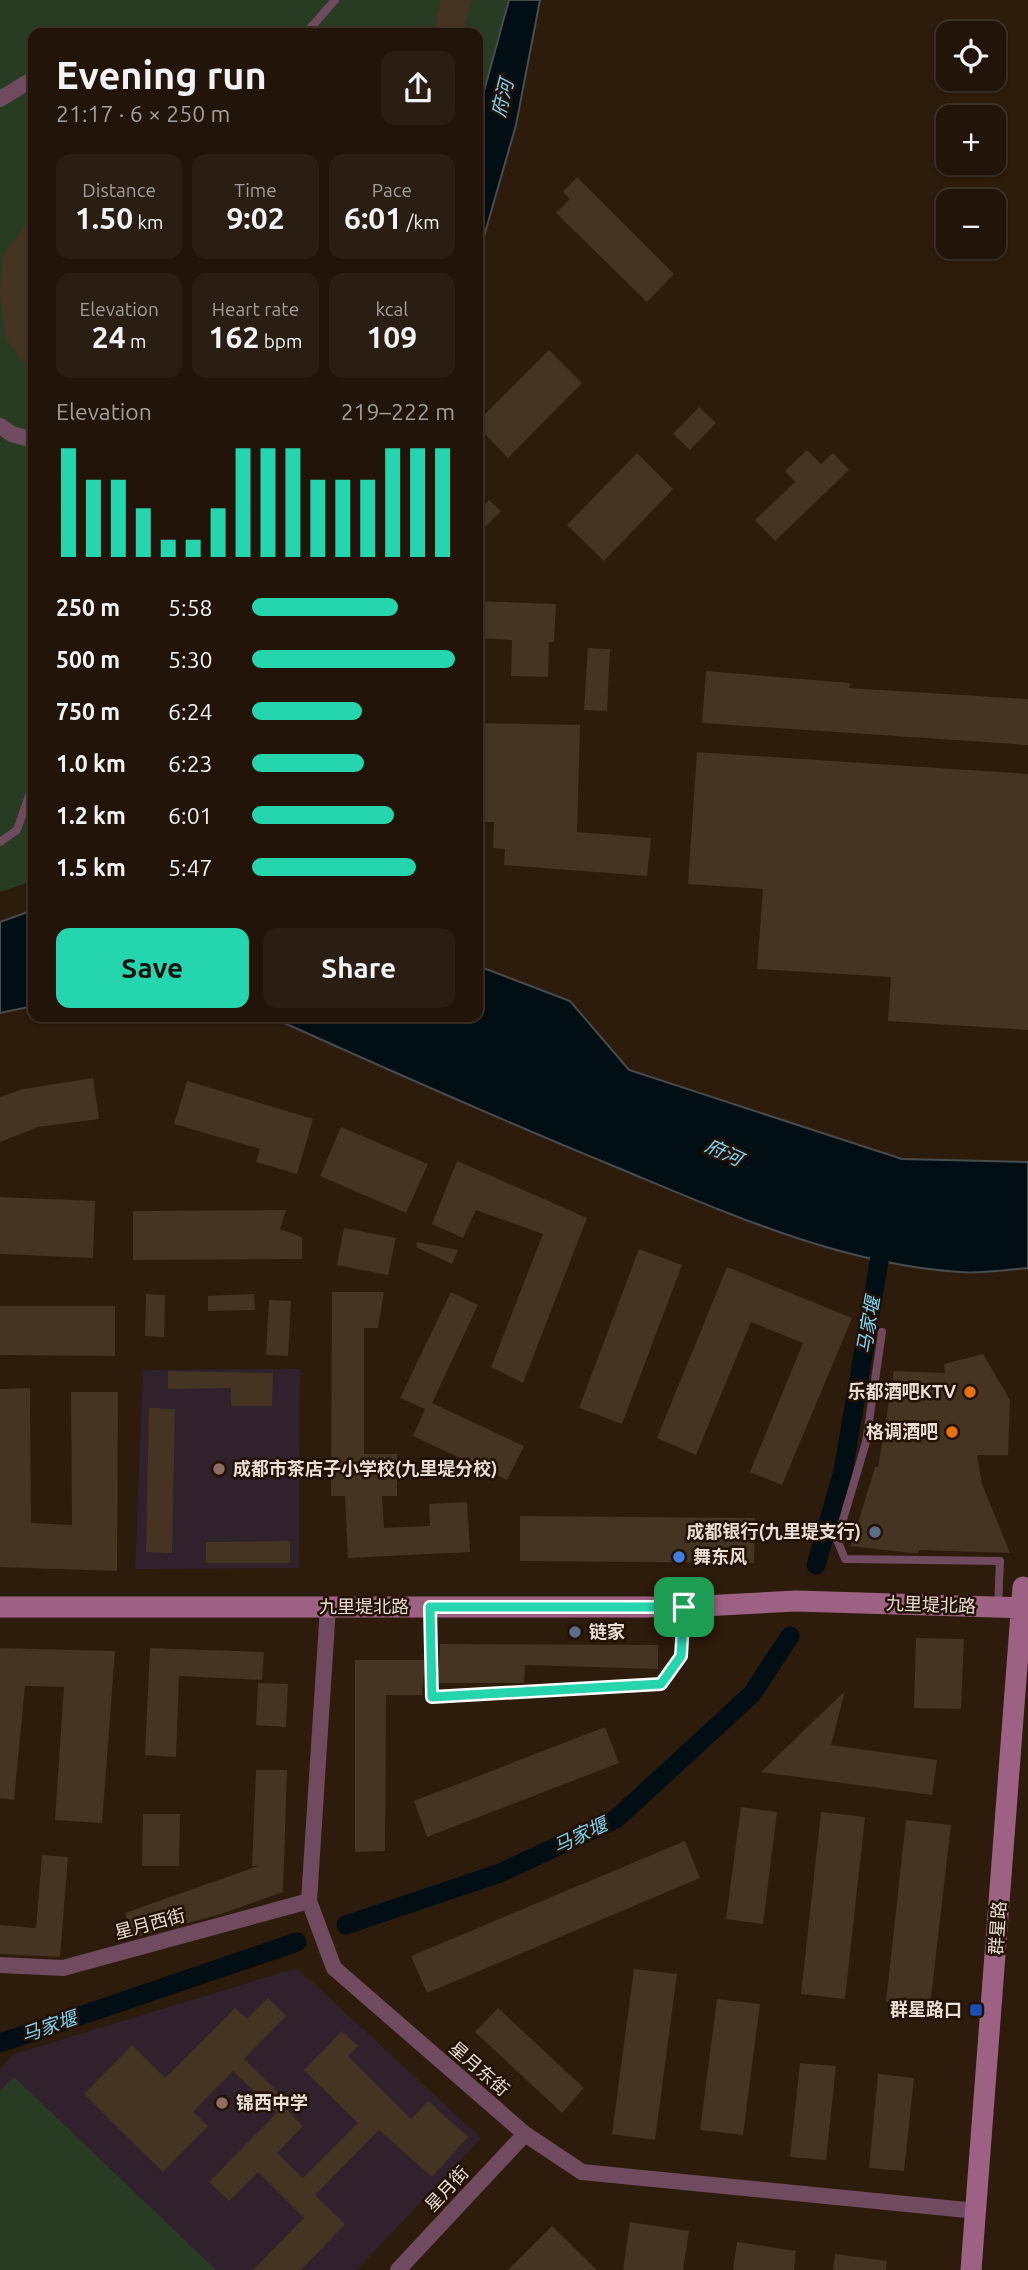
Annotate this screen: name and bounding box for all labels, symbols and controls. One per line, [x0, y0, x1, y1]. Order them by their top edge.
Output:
map controls [936, 21, 1006, 259]
button: locate [936, 21, 1006, 91]
button: share [381, 51, 455, 125]
text: Evening run [56, 54, 267, 96]
water label: 府河 [487, 73, 518, 119]
text: 21:17 · 6 × 250 m [56, 101, 230, 126]
button: + [936, 105, 1006, 175]
text: Distance [82, 179, 156, 201]
text: Time [234, 179, 277, 201]
text: Pace [372, 179, 412, 201]
button: − [936, 189, 1006, 259]
text: 1.50 [75, 201, 133, 235]
text: 9:02 [226, 201, 285, 235]
text: 6:01 [344, 201, 402, 235]
text: km [133, 211, 163, 233]
text: /km [402, 211, 440, 233]
text: Elevation [80, 298, 159, 320]
text: Heart rate [212, 298, 299, 320]
text: kcal [375, 298, 408, 320]
text: 24 [92, 320, 126, 354]
text: 162 [209, 320, 259, 354]
text: 109 [366, 320, 417, 354]
text: m [126, 330, 146, 352]
text: bpm [259, 330, 302, 352]
text: Elevation [56, 399, 152, 424]
text: 219–222 m [341, 399, 455, 424]
text: 250 m [56, 595, 120, 620]
text: 5:58 [168, 595, 213, 620]
text: 500 m [56, 647, 120, 672]
text: 5:30 [168, 647, 213, 672]
text: 750 m [56, 699, 120, 724]
text: 6:24 [168, 699, 213, 724]
text: 1.0 km [56, 751, 126, 776]
text: 6:23 [168, 751, 213, 776]
text: 1.2 km [56, 803, 126, 828]
text: 6:01 [168, 803, 213, 828]
text: 1.5 km [56, 855, 126, 880]
text: 5:47 [168, 855, 213, 880]
button: Save [56, 928, 249, 1008]
button: Share [263, 928, 455, 1008]
water label: 府河 [702, 1134, 749, 1172]
water label: 马家堰 [852, 1292, 884, 1355]
place label: 乐都酒吧KTV [848, 1381, 956, 1401]
marker: 乐都酒吧KTV [962, 1384, 978, 1400]
place label: 格调酒吧 [866, 1421, 938, 1441]
marker: 格调酒吧 [944, 1424, 960, 1440]
place label: 成都市茶店子小学校(九里堤分校) [233, 1458, 497, 1479]
marker: 成都市茶店子小学校(九里堤分校) [211, 1461, 227, 1477]
place label: 成都银行(九里堤支行) [687, 1521, 861, 1542]
marker: 成都银行(九里堤支行) [867, 1524, 883, 1540]
place label: 舞东风 [693, 1546, 747, 1566]
marker: 舞东风 [671, 1549, 687, 1565]
pin [654, 1577, 714, 1637]
icon: arrive [665, 1588, 703, 1626]
street label: 九里堤北路 [886, 1592, 976, 1616]
street label: 九里堤北路 [319, 1596, 409, 1616]
place label: 链家 [589, 1621, 625, 1641]
marker: 链家 [567, 1624, 583, 1640]
water label: 马家堰 [550, 1812, 613, 1857]
street label: 群星路 [985, 1900, 1009, 1956]
street label: 星月西街 [112, 1904, 187, 1942]
place label: 群星路口 [890, 1999, 962, 2019]
marker: 群星路口 [968, 2002, 984, 2018]
water label: 马家堰 [18, 2005, 82, 2046]
street label: 星月东街 [446, 2037, 513, 2099]
place label: 锦西中学 [236, 2092, 308, 2112]
marker: 锦西中学 [214, 2095, 230, 2111]
street label: 星月街 [421, 2162, 472, 2215]

